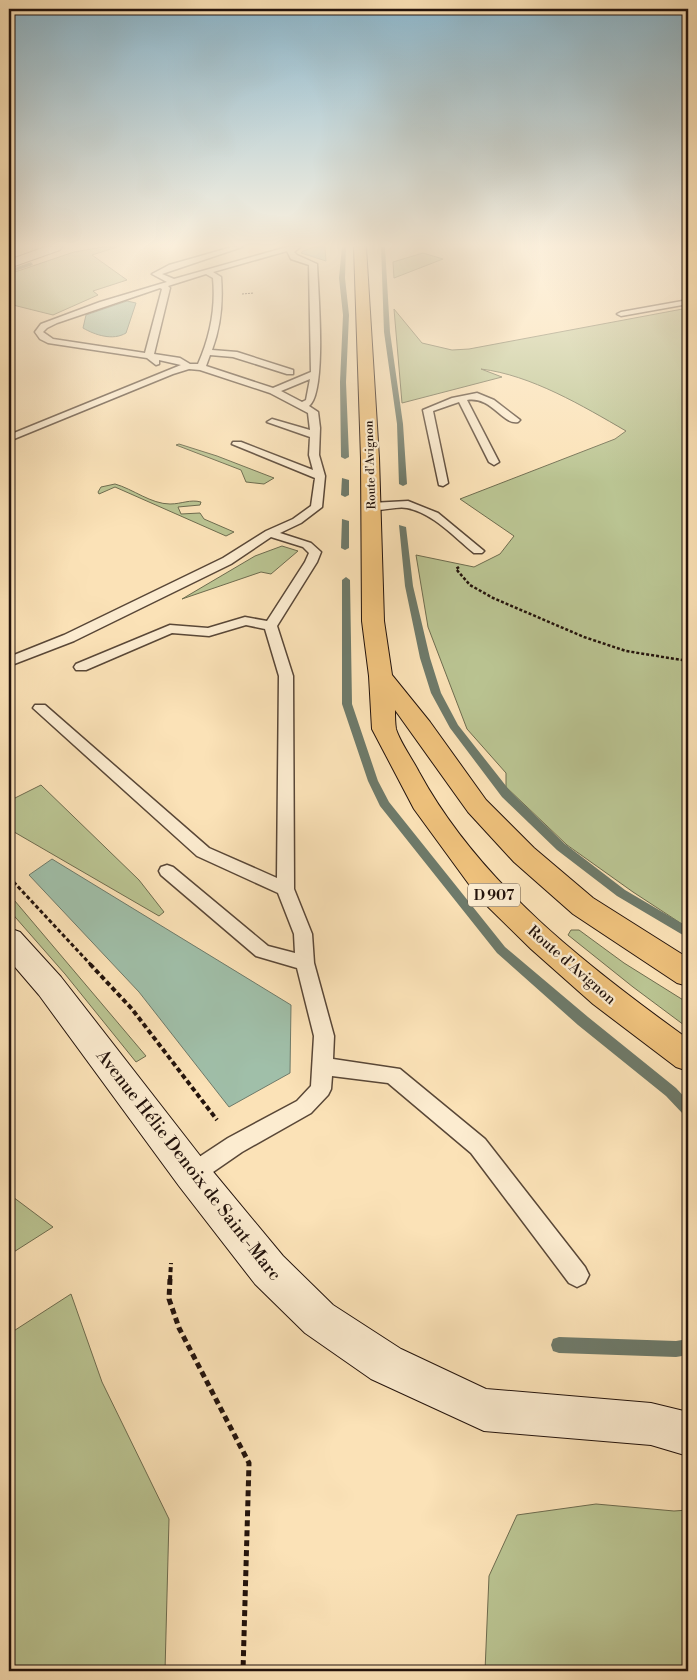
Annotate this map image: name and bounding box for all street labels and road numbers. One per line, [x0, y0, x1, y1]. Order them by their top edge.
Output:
street label: Route d'Avignon [361, 420, 380, 510]
road number: D 907 [468, 884, 520, 906]
street label: Route d'Avignon [524, 922, 620, 1009]
street label: Avenue Hélie Denoix de Saint-Marc [90, 1044, 286, 1286]

